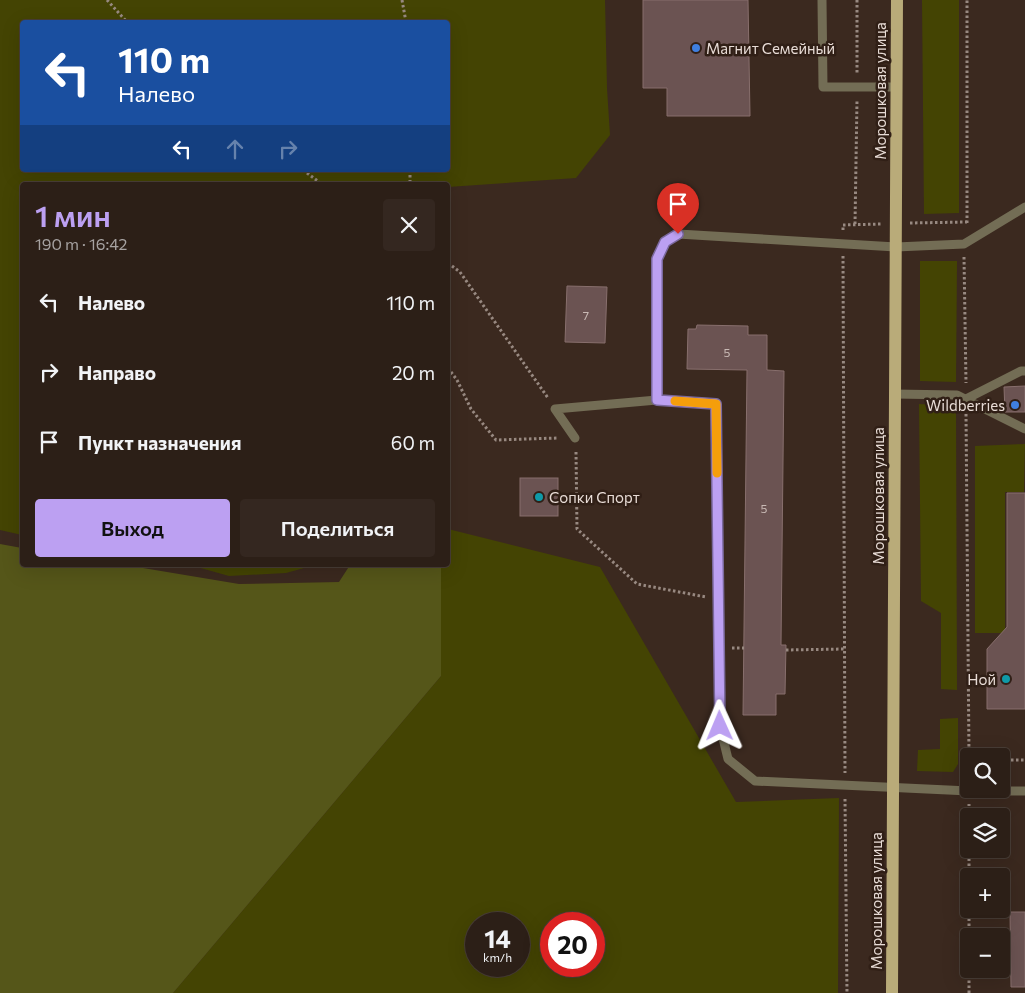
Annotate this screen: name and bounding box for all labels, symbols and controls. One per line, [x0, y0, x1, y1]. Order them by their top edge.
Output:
street label: Морошковая улица [871, 22, 889, 160]
text: 110 m [118, 37, 210, 80]
place label: Магнит Семейный [706, 39, 835, 57]
icon: left [35, 40, 100, 105]
marker: Магнит Семейный [690, 42, 702, 54]
text: Налево [118, 80, 195, 107]
icon: left [168, 135, 196, 163]
icon: ahead [221, 135, 249, 163]
icon: right [274, 135, 302, 163]
pin [657, 183, 699, 234]
icon: arrive [664, 190, 692, 218]
text: 1 мин [35, 196, 111, 233]
button: close [383, 199, 435, 251]
text: 190 m · 16:42 [35, 234, 128, 253]
icon: left [35, 288, 63, 316]
text: Налево [78, 291, 145, 314]
text: 110 m [386, 291, 435, 314]
house number: 7 [583, 308, 589, 322]
house number: 5 [724, 345, 731, 359]
icon: right [35, 358, 63, 386]
text: Направо [78, 361, 156, 384]
text: 20 m [392, 361, 435, 384]
place label: Wildberriеs [926, 396, 1005, 414]
marker: Wildberriеs [1009, 399, 1021, 411]
street label: Морошковая улица [869, 427, 887, 565]
icon: arrive [35, 428, 63, 456]
text: Пункт назначения [78, 431, 241, 454]
text: 60 m [391, 431, 435, 454]
place label: Сопки Спорт [549, 488, 640, 506]
marker: Сопки Спорт [533, 491, 545, 503]
button: Выход [35, 499, 230, 557]
button: Поделиться [240, 499, 435, 557]
house number: 5 [761, 501, 768, 515]
place label: Ной [967, 670, 996, 688]
marker: Ной [1000, 673, 1012, 685]
position arrow [693, 699, 745, 751]
map controls [960, 748, 1010, 978]
button: search [960, 748, 1010, 798]
button: layers [960, 808, 1010, 858]
street label: Морошковая улица [867, 832, 885, 970]
button: + [960, 868, 1010, 918]
speed limit sign: 20 [540, 912, 605, 977]
text: 14 [484, 923, 511, 953]
button: − [960, 928, 1010, 978]
text: km/h [483, 950, 512, 964]

